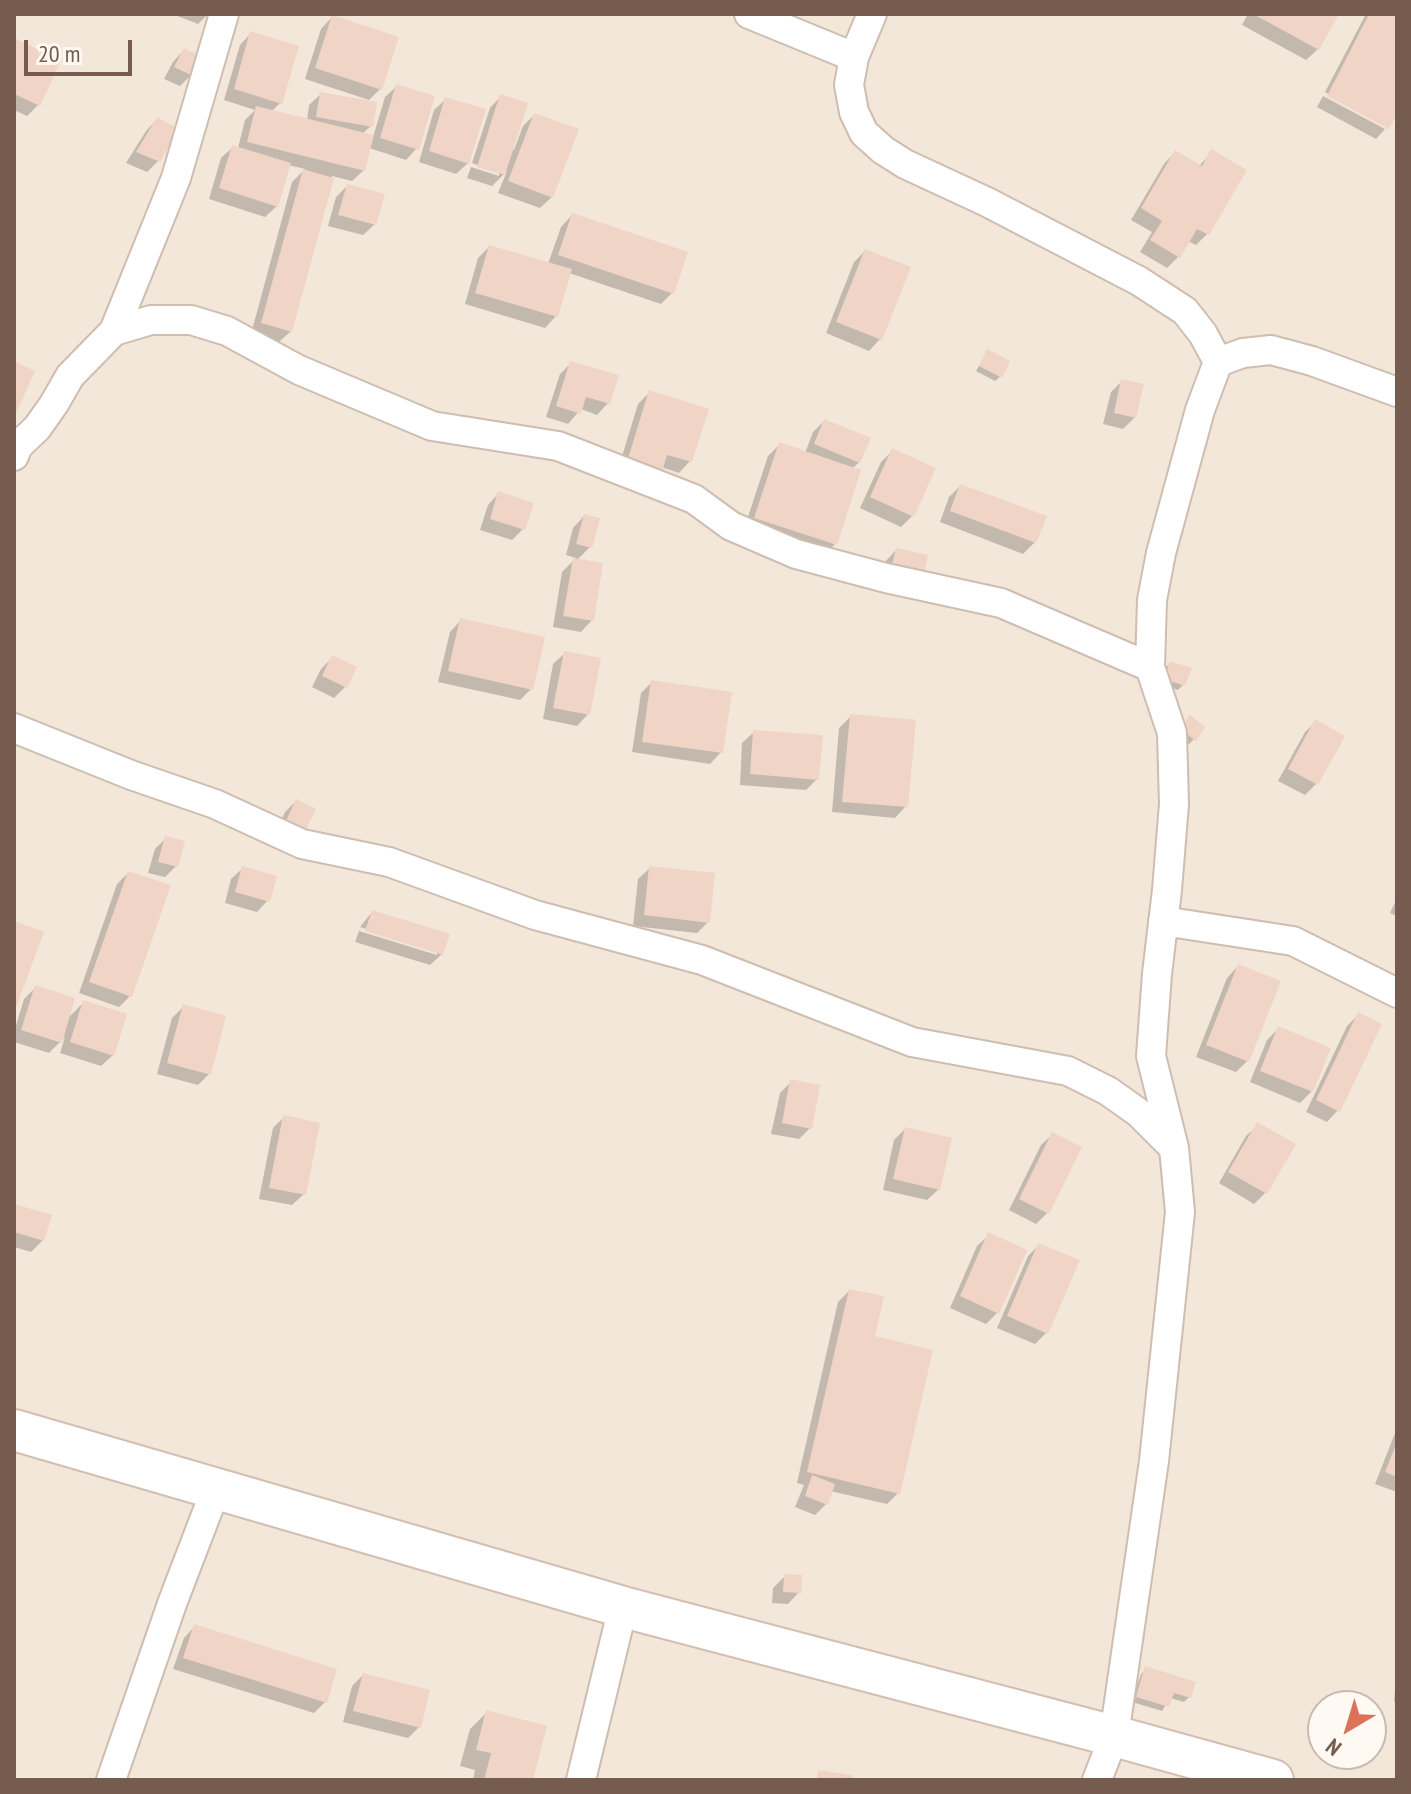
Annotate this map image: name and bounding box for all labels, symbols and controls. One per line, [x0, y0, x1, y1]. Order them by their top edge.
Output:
scale bar [28, 24, 136, 74]
text: 20 m [38, 38, 80, 69]
north arrow [1307, 1690, 1387, 1770]
text: N [1320, 1733, 1347, 1762]

